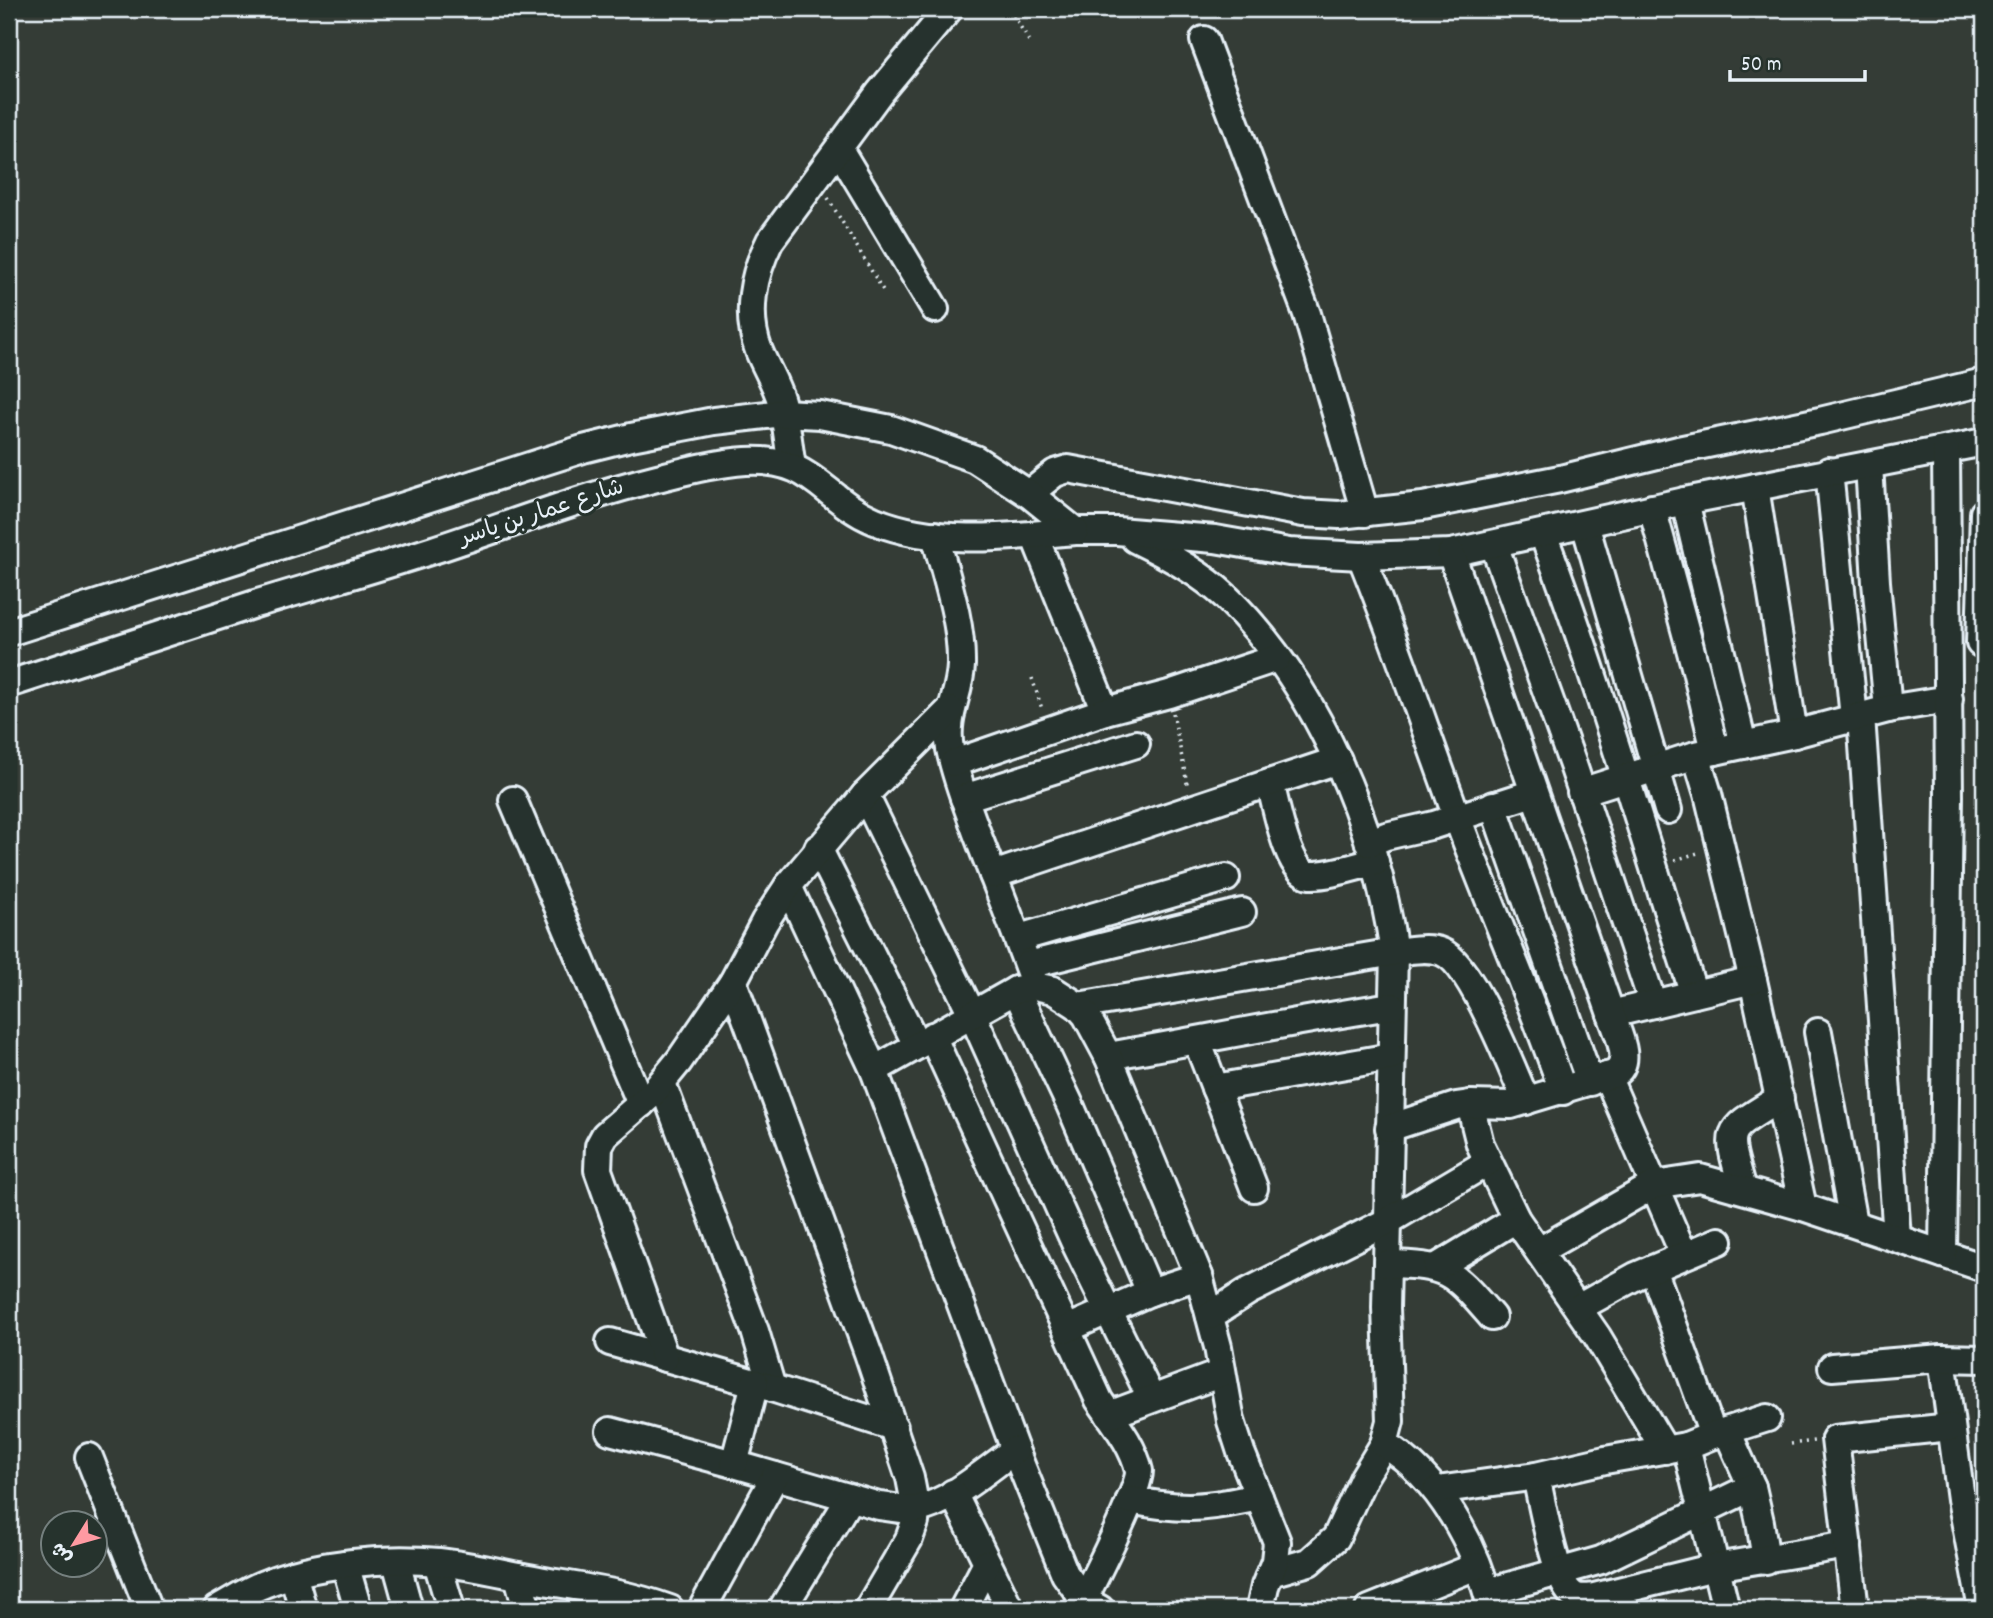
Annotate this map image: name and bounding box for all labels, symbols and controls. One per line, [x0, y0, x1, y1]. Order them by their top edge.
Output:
scale bar [1730, 38, 1865, 82]
text: 50 m [1741, 51, 1781, 81]
street label: شارع عمار بن ياسر [453, 472, 629, 557]
north arrow [38, 1510, 108, 1580]
text: ش [46, 1536, 80, 1569]

